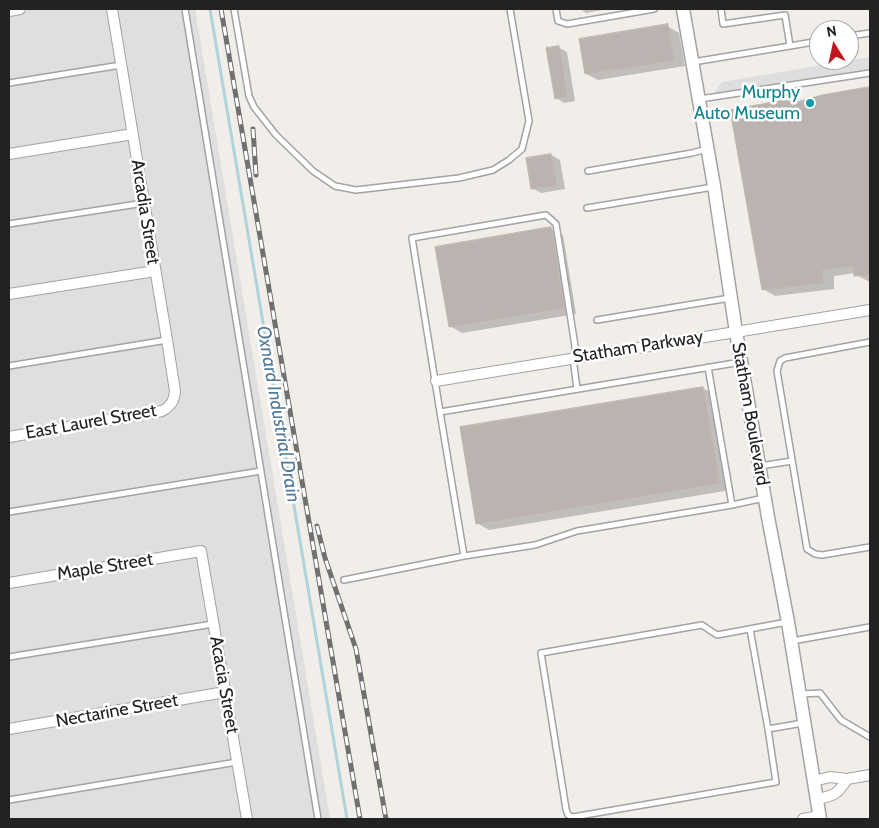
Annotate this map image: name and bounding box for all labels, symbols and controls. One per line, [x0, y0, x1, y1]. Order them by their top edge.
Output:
north arrow [809, 20, 859, 70]
text: N [825, 21, 838, 41]
place label: Murphy Auto Museum [694, 82, 800, 125]
marker: Murphy Auto Museum [804, 97, 816, 109]
street label: Arcadia Street [126, 158, 164, 266]
water label: Oxnard Industrial Drain [251, 324, 305, 504]
street label: Statham Parkway [571, 326, 705, 368]
street label: Statham Boulevard [727, 341, 773, 487]
street label: East Laurel Street [24, 400, 158, 444]
street label: Maple Street [55, 549, 155, 585]
street label: Acacia Street [205, 635, 243, 735]
street label: Nectarine Street [54, 690, 180, 732]

